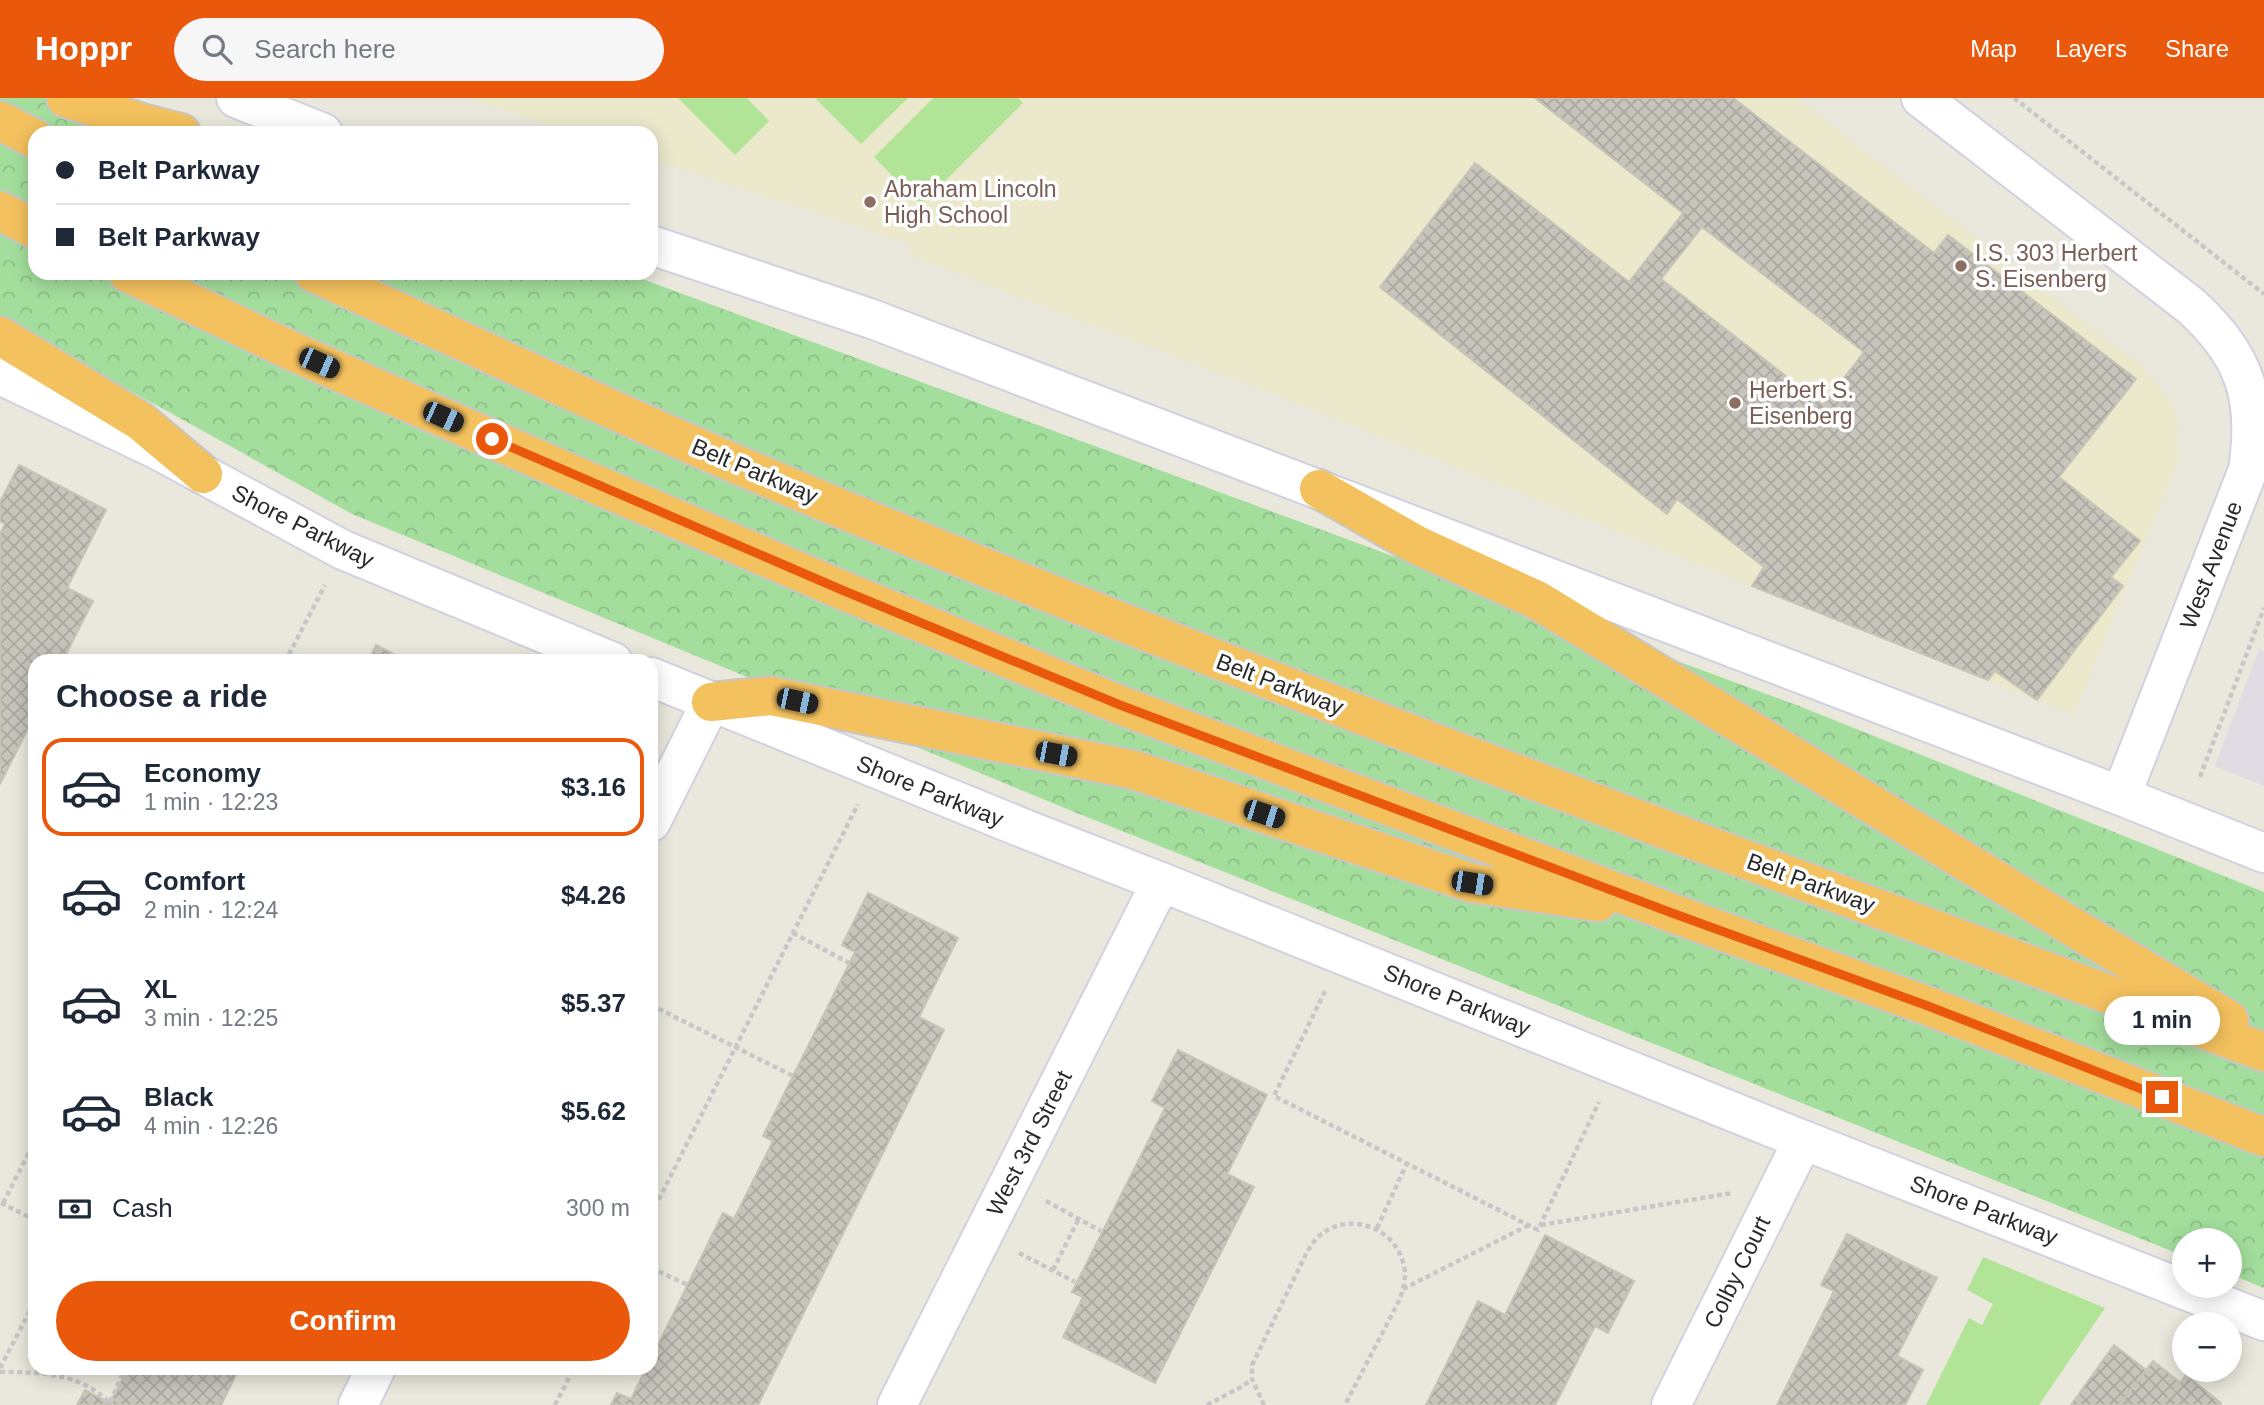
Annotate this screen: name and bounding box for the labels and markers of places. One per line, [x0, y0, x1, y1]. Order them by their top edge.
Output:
place label: Abraham Lincoln High School [884, 176, 1057, 228]
marker: Abraham Lincoln High School [862, 194, 878, 210]
place label: I.S. 303 Herbert S. Eisenberg [1975, 240, 2138, 292]
marker: I.S. 303 Herbert S. Eisenberg [1953, 258, 1969, 274]
place label: Herbert S. Eisenberg [1749, 377, 1854, 429]
marker: Herbert S. Eisenberg [1727, 395, 1743, 411]

